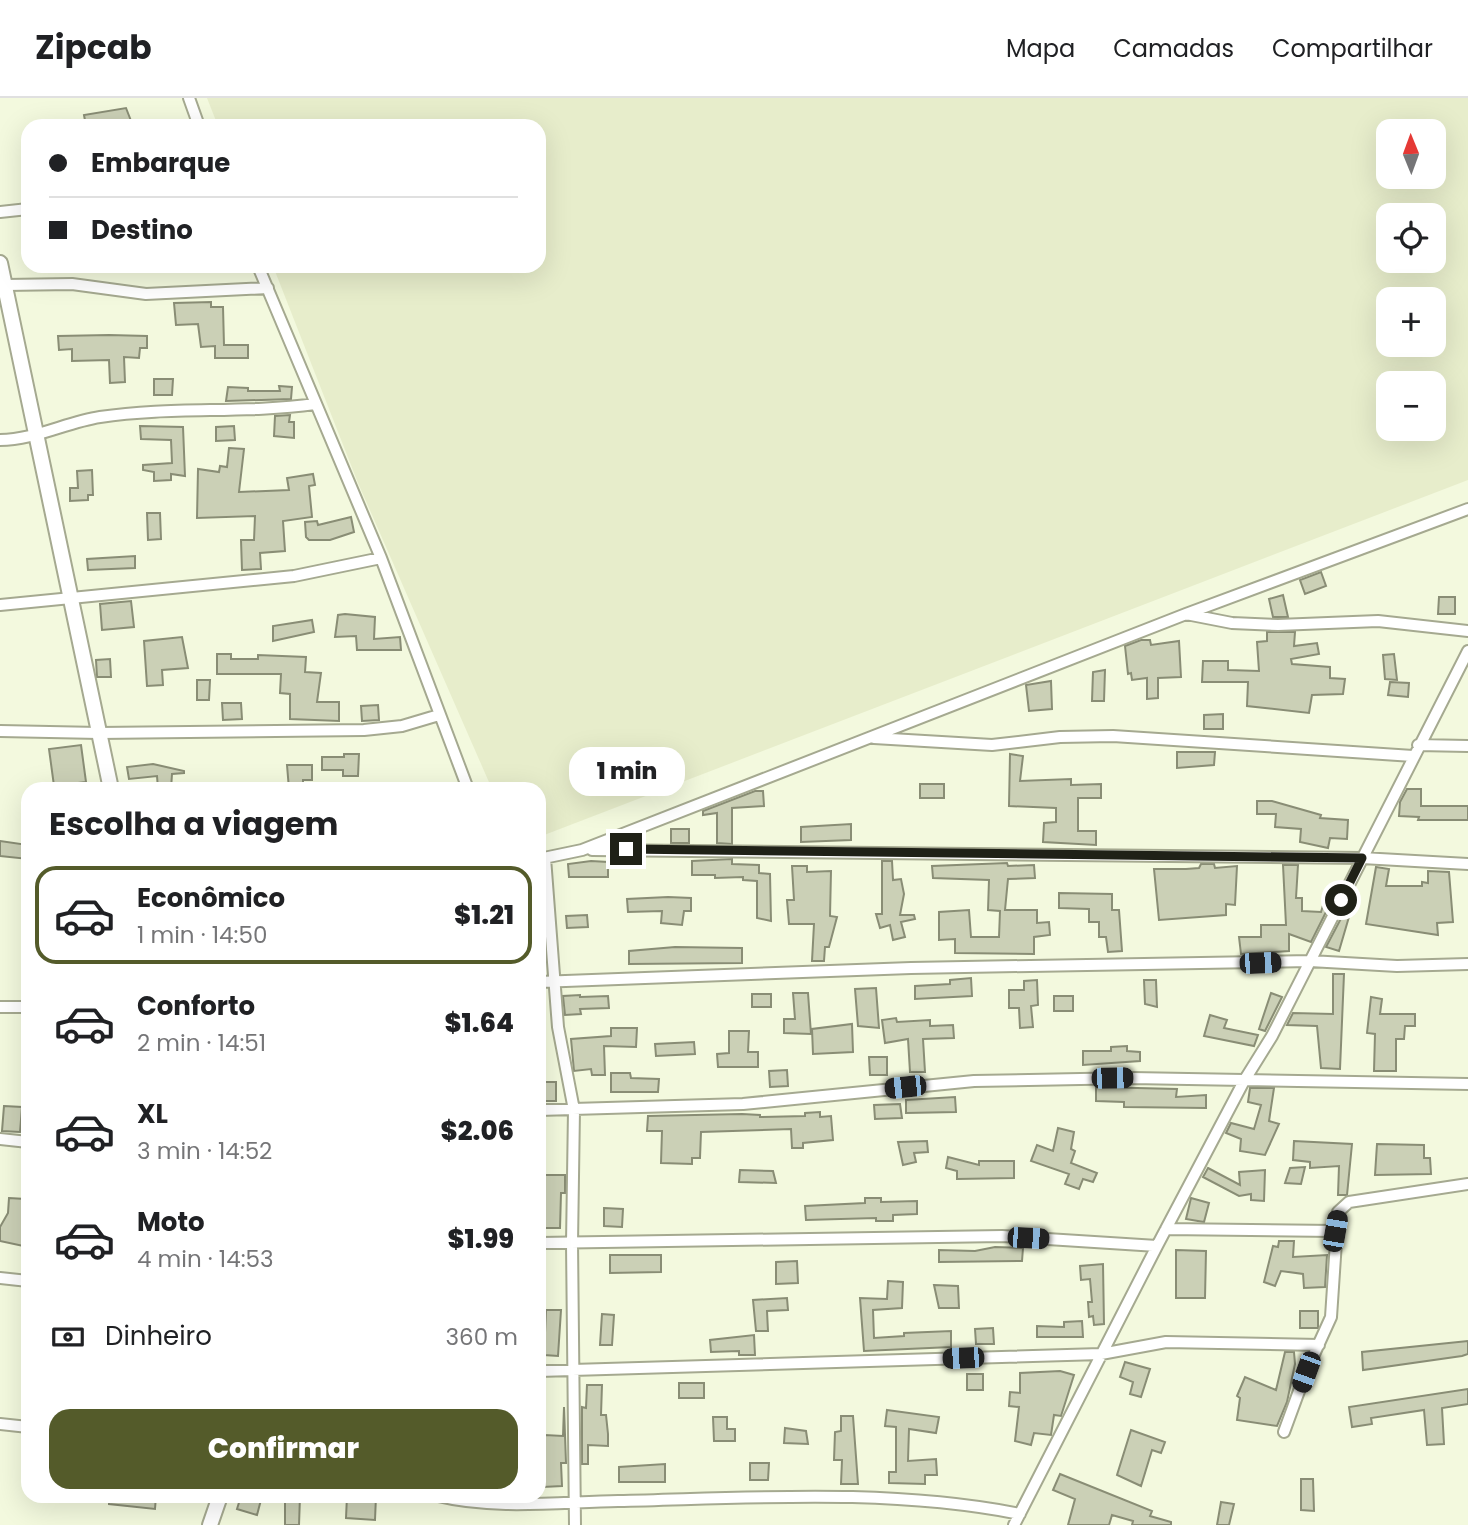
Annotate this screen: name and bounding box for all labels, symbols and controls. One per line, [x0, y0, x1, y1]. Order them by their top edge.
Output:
text: Zipcab [35, 24, 152, 71]
text: Mapa [1006, 32, 1075, 65]
text: Camadas [1113, 32, 1234, 65]
text: Compartilhar [1272, 32, 1433, 65]
north arrow [1376, 119, 1446, 189]
map controls [1376, 119, 1446, 441]
text: Embarque [91, 145, 230, 181]
button: locate [1376, 203, 1446, 273]
text: Destino [91, 212, 193, 248]
button: + [1376, 287, 1446, 357]
button: − [1376, 371, 1446, 441]
callout: 1 min [568, 748, 684, 796]
text: 1 min [597, 755, 657, 787]
text: Escolha a viagem [49, 801, 338, 846]
route end [610, 833, 642, 865]
text: Econômico [137, 880, 285, 916]
icon: car [53, 884, 116, 947]
route start [1325, 884, 1357, 916]
text: $1.21 [454, 897, 514, 933]
text: 1 min · 14:50 [137, 919, 267, 951]
car [1239, 952, 1282, 974]
text: Conforto [137, 988, 255, 1024]
icon: car [53, 992, 116, 1055]
text: $1.64 [444, 1005, 514, 1041]
text: 2 min · 14:51 [137, 1027, 266, 1059]
car [1091, 1067, 1134, 1089]
car [884, 1074, 927, 1100]
text: XL [137, 1096, 168, 1132]
icon: car [53, 1100, 116, 1163]
text: $2.06 [441, 1113, 514, 1149]
text: 3 min · 14:52 [137, 1135, 272, 1167]
text: Moto [137, 1204, 205, 1240]
icon: car [53, 1208, 116, 1271]
car [1322, 1208, 1349, 1254]
text: $1.99 [447, 1221, 514, 1257]
car [1007, 1226, 1050, 1250]
text: 4 min · 14:53 [137, 1243, 274, 1275]
icon: cash [49, 1318, 87, 1356]
text: Dinheiro [105, 1318, 212, 1354]
text: 360 m [446, 1321, 518, 1353]
car [942, 1347, 985, 1369]
car [1289, 1349, 1324, 1395]
button: Confirmar [49, 1409, 518, 1489]

